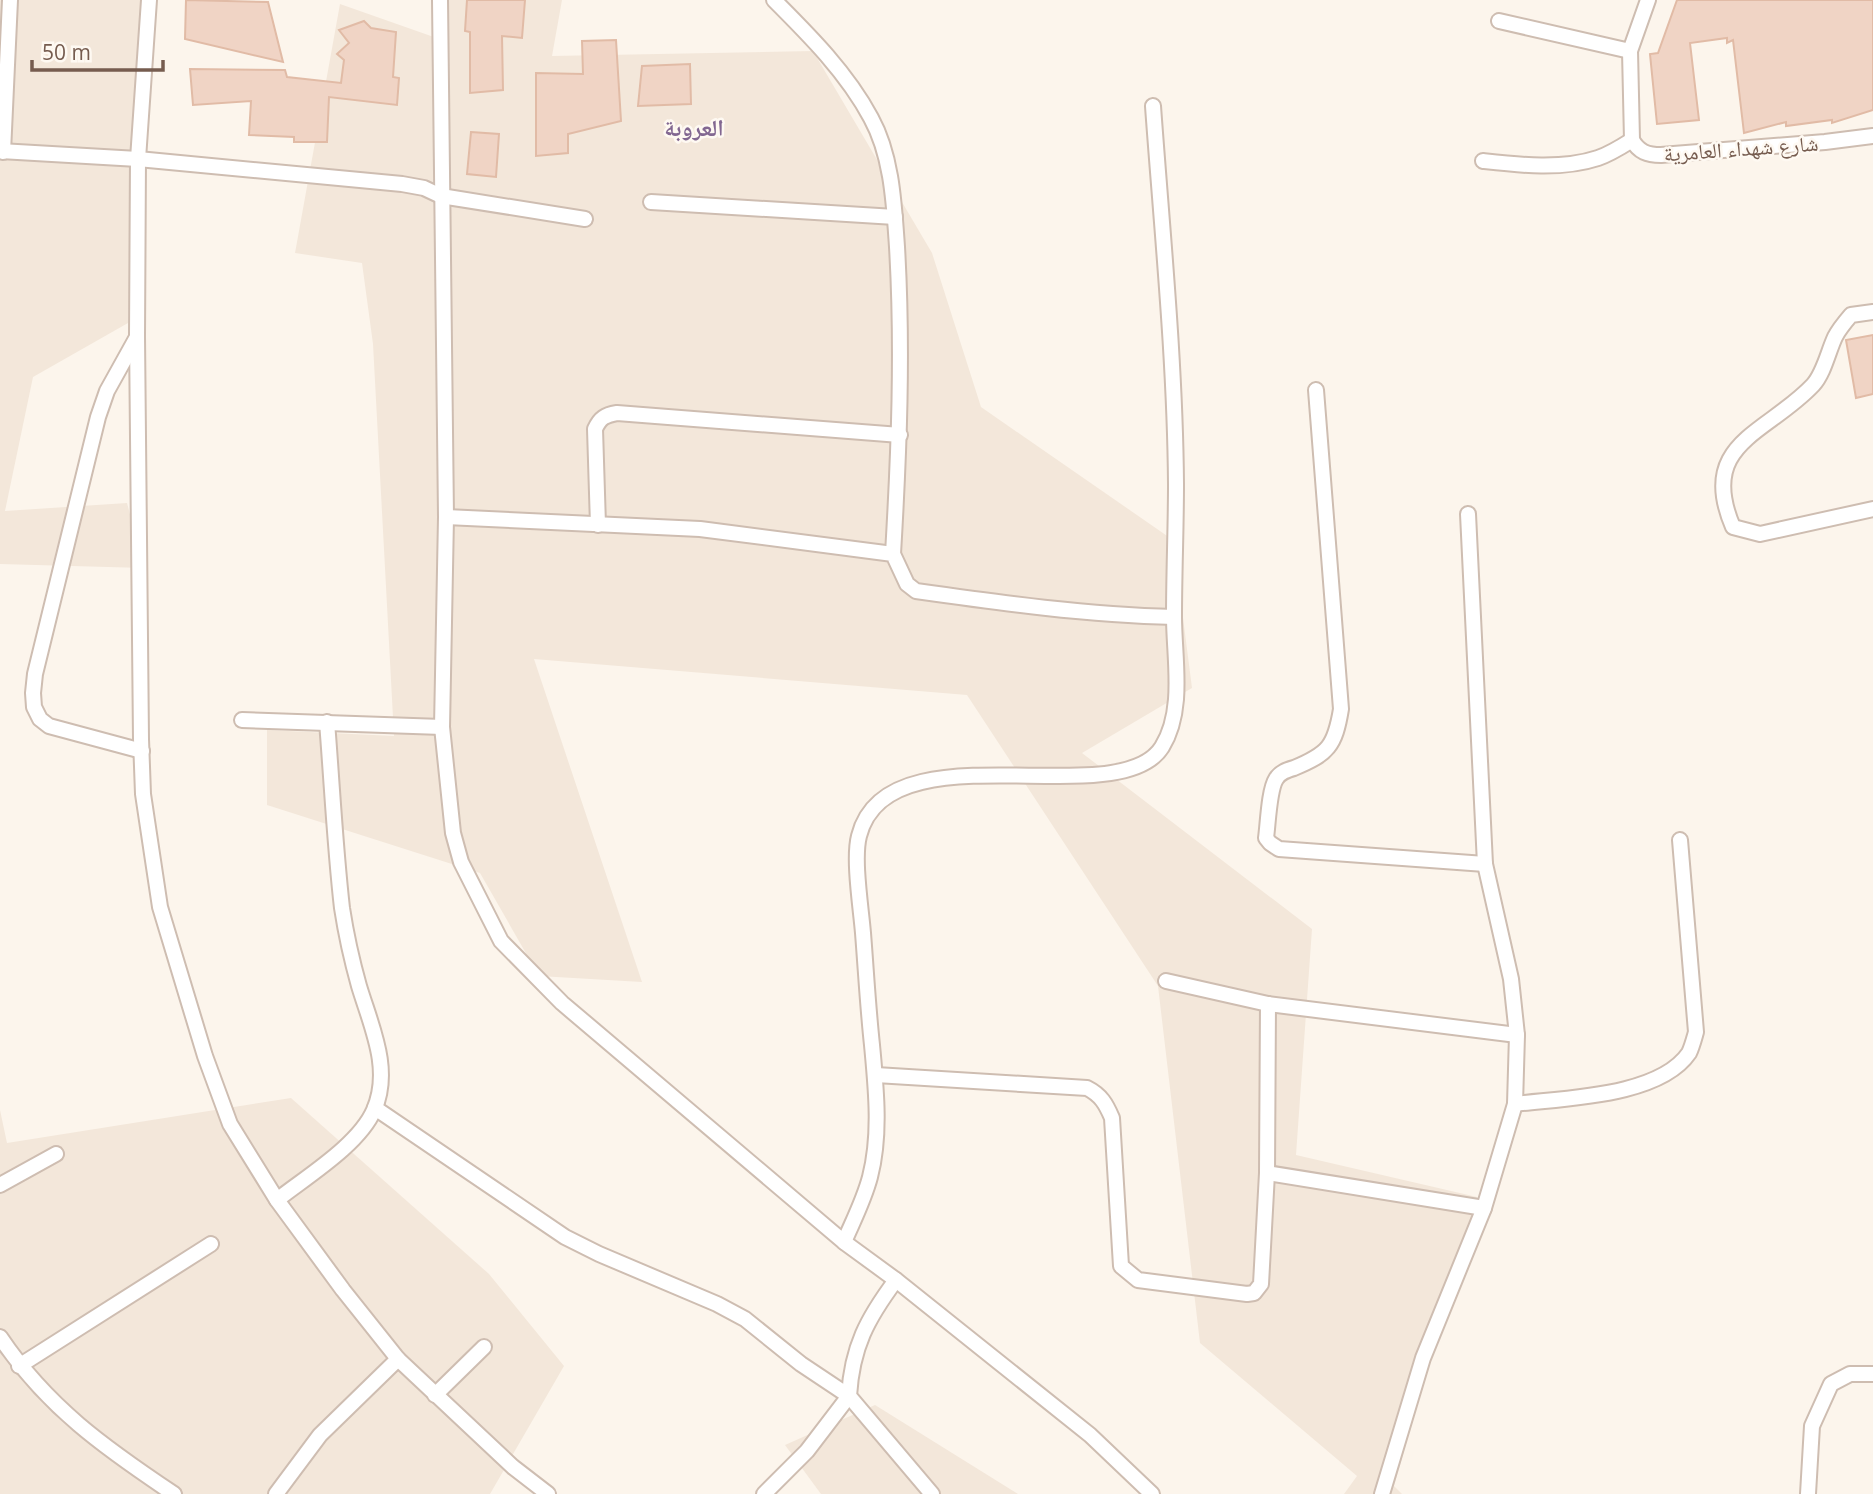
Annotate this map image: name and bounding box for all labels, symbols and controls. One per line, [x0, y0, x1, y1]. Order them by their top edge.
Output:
scale bar [32, 28, 163, 72]
text: 50 m [42, 38, 91, 66]
district label: العروبة [664, 111, 724, 143]
street label: شارع شهداء العامرية [1663, 129, 1819, 167]

